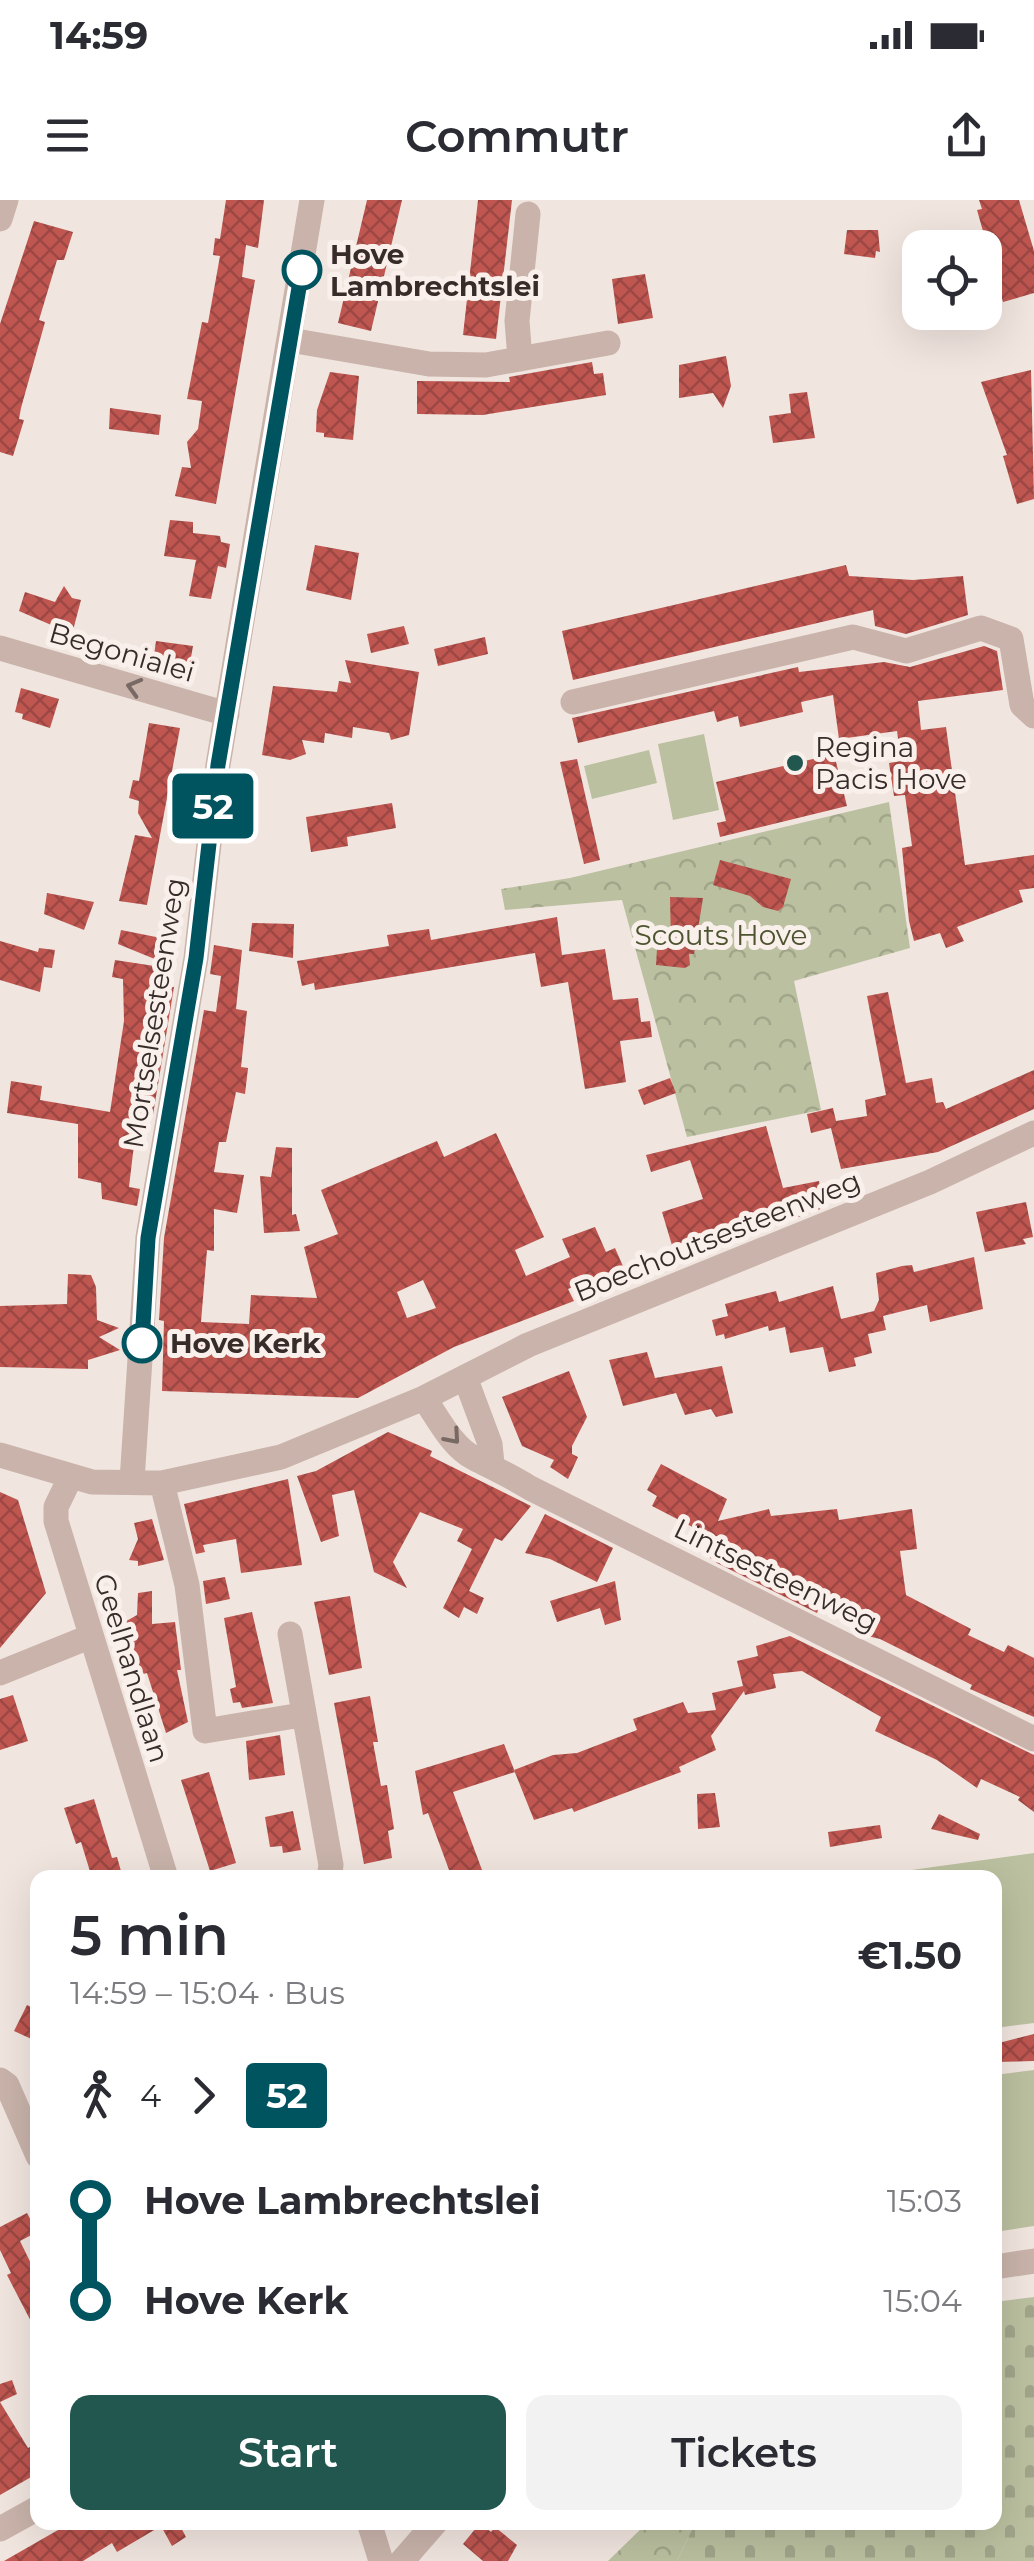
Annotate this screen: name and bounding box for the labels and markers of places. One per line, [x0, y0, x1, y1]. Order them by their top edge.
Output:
place label: Hove Lambrechtslei [330, 237, 540, 303]
marker: Hove Lambrechtslei [283, 251, 321, 289]
place label: Regina Pacis Hove [815, 730, 967, 796]
marker: Regina Pacis Hove [784, 752, 806, 774]
marker: Hove Kerk [123, 1324, 161, 1362]
place label: Hove Kerk [170, 1326, 321, 1360]

